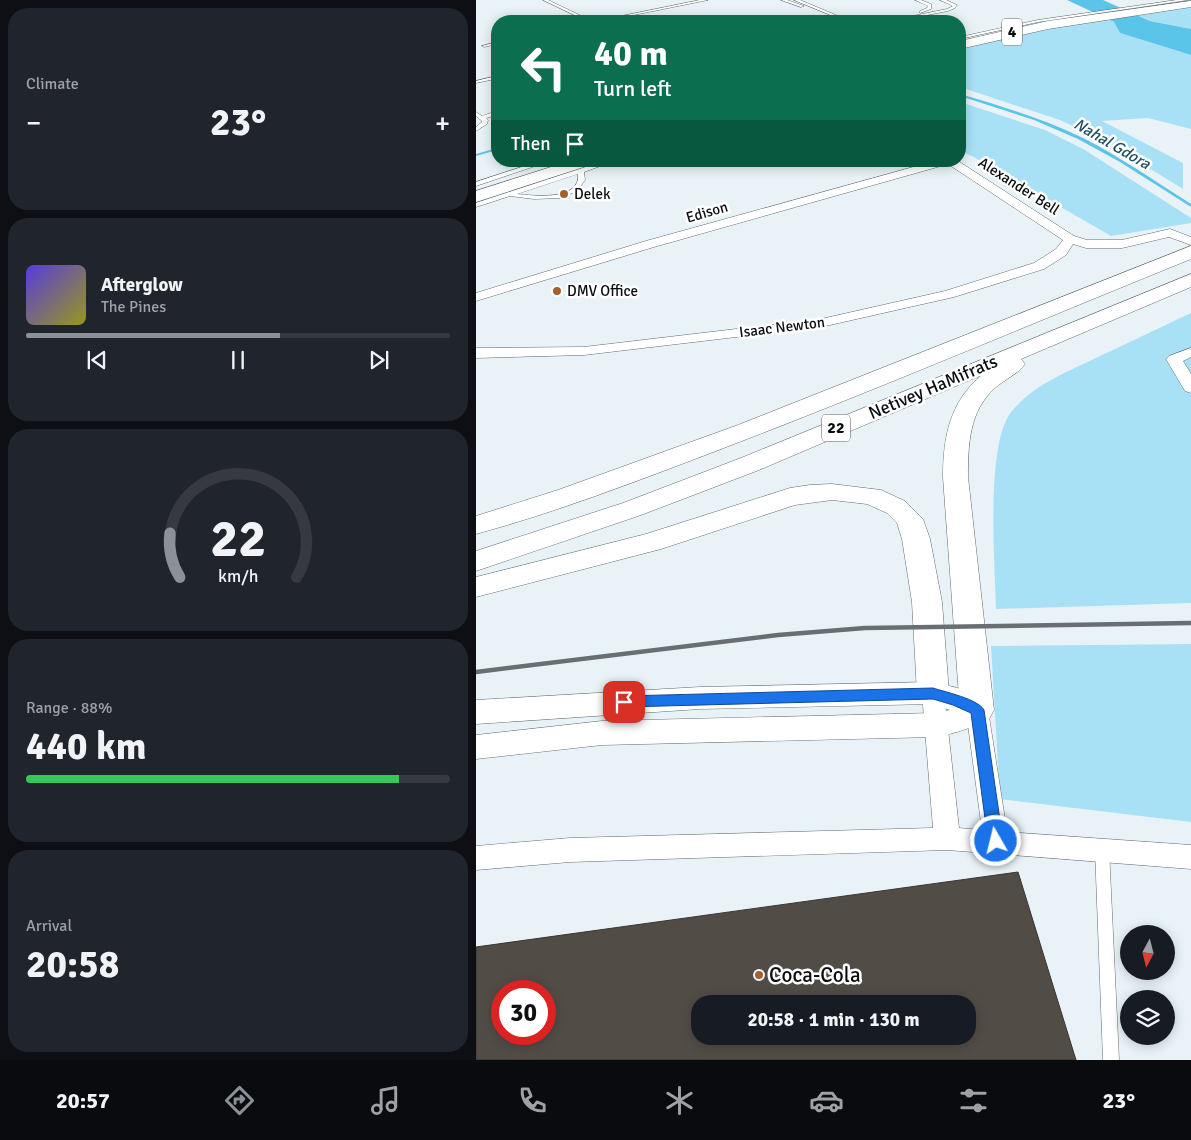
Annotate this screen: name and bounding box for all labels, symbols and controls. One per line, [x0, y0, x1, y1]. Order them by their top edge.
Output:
road number: 4 [1002, 18, 1022, 46]
text: 40 m [594, 32, 668, 75]
icon: left [511, 35, 576, 100]
text: Climate [26, 74, 79, 94]
text: Turn left [594, 75, 672, 102]
text: 23° [210, 99, 266, 146]
text: − [26, 106, 41, 140]
text: + [435, 106, 450, 140]
water label: Nahal Gdora [1070, 114, 1155, 174]
icon: arrive [561, 130, 589, 158]
text: Then [511, 132, 551, 156]
street label: Alexander Bell [975, 153, 1063, 219]
place label: Delek [574, 185, 611, 203]
marker: Delek [558, 188, 570, 200]
street label: Edison [684, 197, 730, 227]
text: Afterglow [101, 273, 183, 297]
place label: DMV Office [567, 282, 638, 300]
marker: DMV Office [551, 285, 563, 297]
text: The Pines [101, 297, 166, 317]
street label: Isaac Newton [738, 313, 826, 341]
icon: previous [83, 346, 111, 374]
icon: pause [224, 346, 252, 374]
icon: next [365, 346, 393, 374]
street label: Netivey HaMifrats [865, 350, 1001, 424]
road number: 22 [822, 414, 850, 442]
text: 22 [210, 507, 266, 571]
text: km/h [218, 565, 258, 587]
pin [603, 681, 645, 723]
icon: arrive [610, 688, 638, 716]
text: Range · 88% [26, 698, 112, 718]
text: 440 km [26, 723, 147, 770]
position arrow [969, 814, 1021, 866]
text: Arrival [26, 916, 72, 936]
north arrow [1120, 925, 1175, 980]
map controls [1120, 925, 1175, 1045]
text: 20:58 [26, 941, 119, 988]
place label: Coca-Cola [769, 962, 861, 988]
marker: Coca-Cola [753, 969, 765, 981]
speed limit sign: 30 [491, 980, 556, 1045]
button: layers [1120, 990, 1175, 1045]
text: 20:58 · 1 min · 130 m [747, 1008, 920, 1032]
icon: directions [222, 1083, 257, 1118]
icon: music [368, 1083, 403, 1118]
icon: phone [515, 1083, 550, 1118]
icon: climate [662, 1083, 697, 1118]
icon: car [809, 1083, 844, 1118]
icon: filters [956, 1083, 991, 1118]
text: 20:57 [56, 1087, 110, 1114]
text: 23° [1102, 1087, 1135, 1114]

